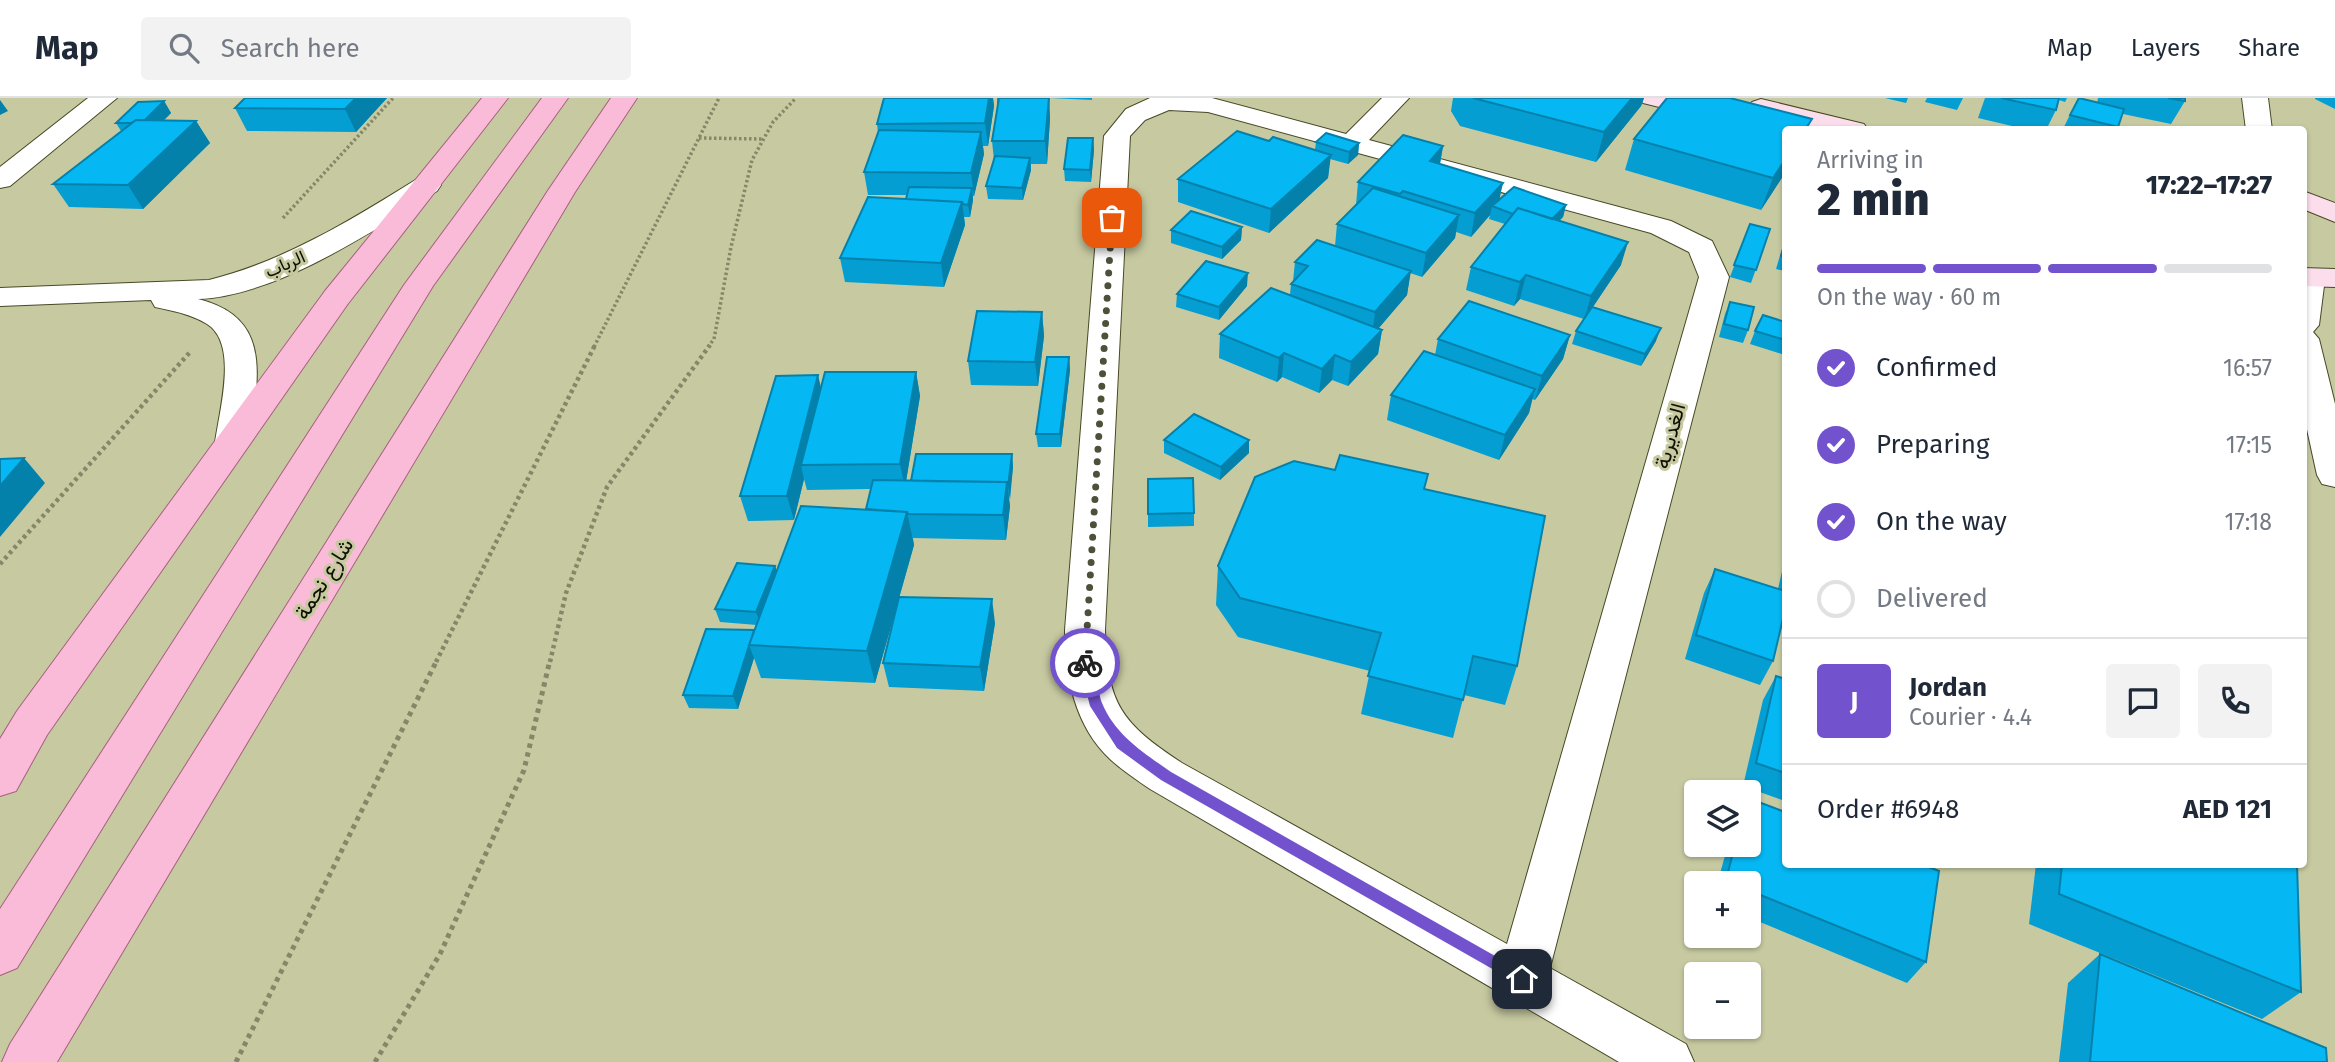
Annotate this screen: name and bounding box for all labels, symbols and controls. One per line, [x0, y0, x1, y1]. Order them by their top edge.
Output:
search box [141, 17, 631, 80]
text: Map [35, 28, 99, 68]
icon: search [165, 29, 203, 67]
text: Search here [221, 33, 360, 64]
text: Map [2047, 34, 2093, 62]
text: Layers [2131, 34, 2200, 62]
text: Share [2238, 34, 2300, 62]
text: Arriving in [1817, 146, 1924, 174]
text: 17:22–17:27 [2146, 170, 2272, 201]
text: 2 min [1817, 172, 1930, 227]
pin [1082, 188, 1142, 248]
icon: bag [1093, 199, 1131, 237]
street label: الرباب [262, 245, 308, 283]
text: On the way · 60 m [1817, 283, 2001, 311]
icon: check [1817, 349, 1855, 387]
text: Confirmed [1876, 352, 1997, 383]
text: 16:57 [2223, 354, 2272, 382]
street label: الغديرية [1649, 400, 1691, 472]
icon: check [1817, 426, 1855, 464]
text: Preparing [1876, 429, 1989, 460]
text: 17:15 [2226, 431, 2272, 459]
icon: check [1817, 503, 1855, 541]
text: On the way [1876, 506, 2007, 537]
text: 17:18 [2225, 508, 2272, 536]
street label: شارع نجمة [289, 534, 360, 625]
text: Delivered [1876, 583, 1988, 614]
courier [1050, 628, 1120, 698]
icon: bike [1066, 644, 1104, 682]
button: chat [2106, 664, 2180, 738]
button: phone [2198, 664, 2272, 738]
text: Jordan [1909, 672, 1987, 703]
text: J [1850, 686, 1858, 717]
text: Courier · 4.4 [1909, 703, 2032, 731]
map controls [1684, 780, 1761, 1039]
button: layers [1684, 780, 1761, 857]
text: Order #6948 [1817, 794, 1959, 825]
text: AED 121 [2183, 794, 2272, 825]
button: + [1684, 871, 1761, 948]
pin [1492, 949, 1552, 1009]
icon: home [1503, 960, 1541, 998]
button: − [1684, 962, 1761, 1039]

